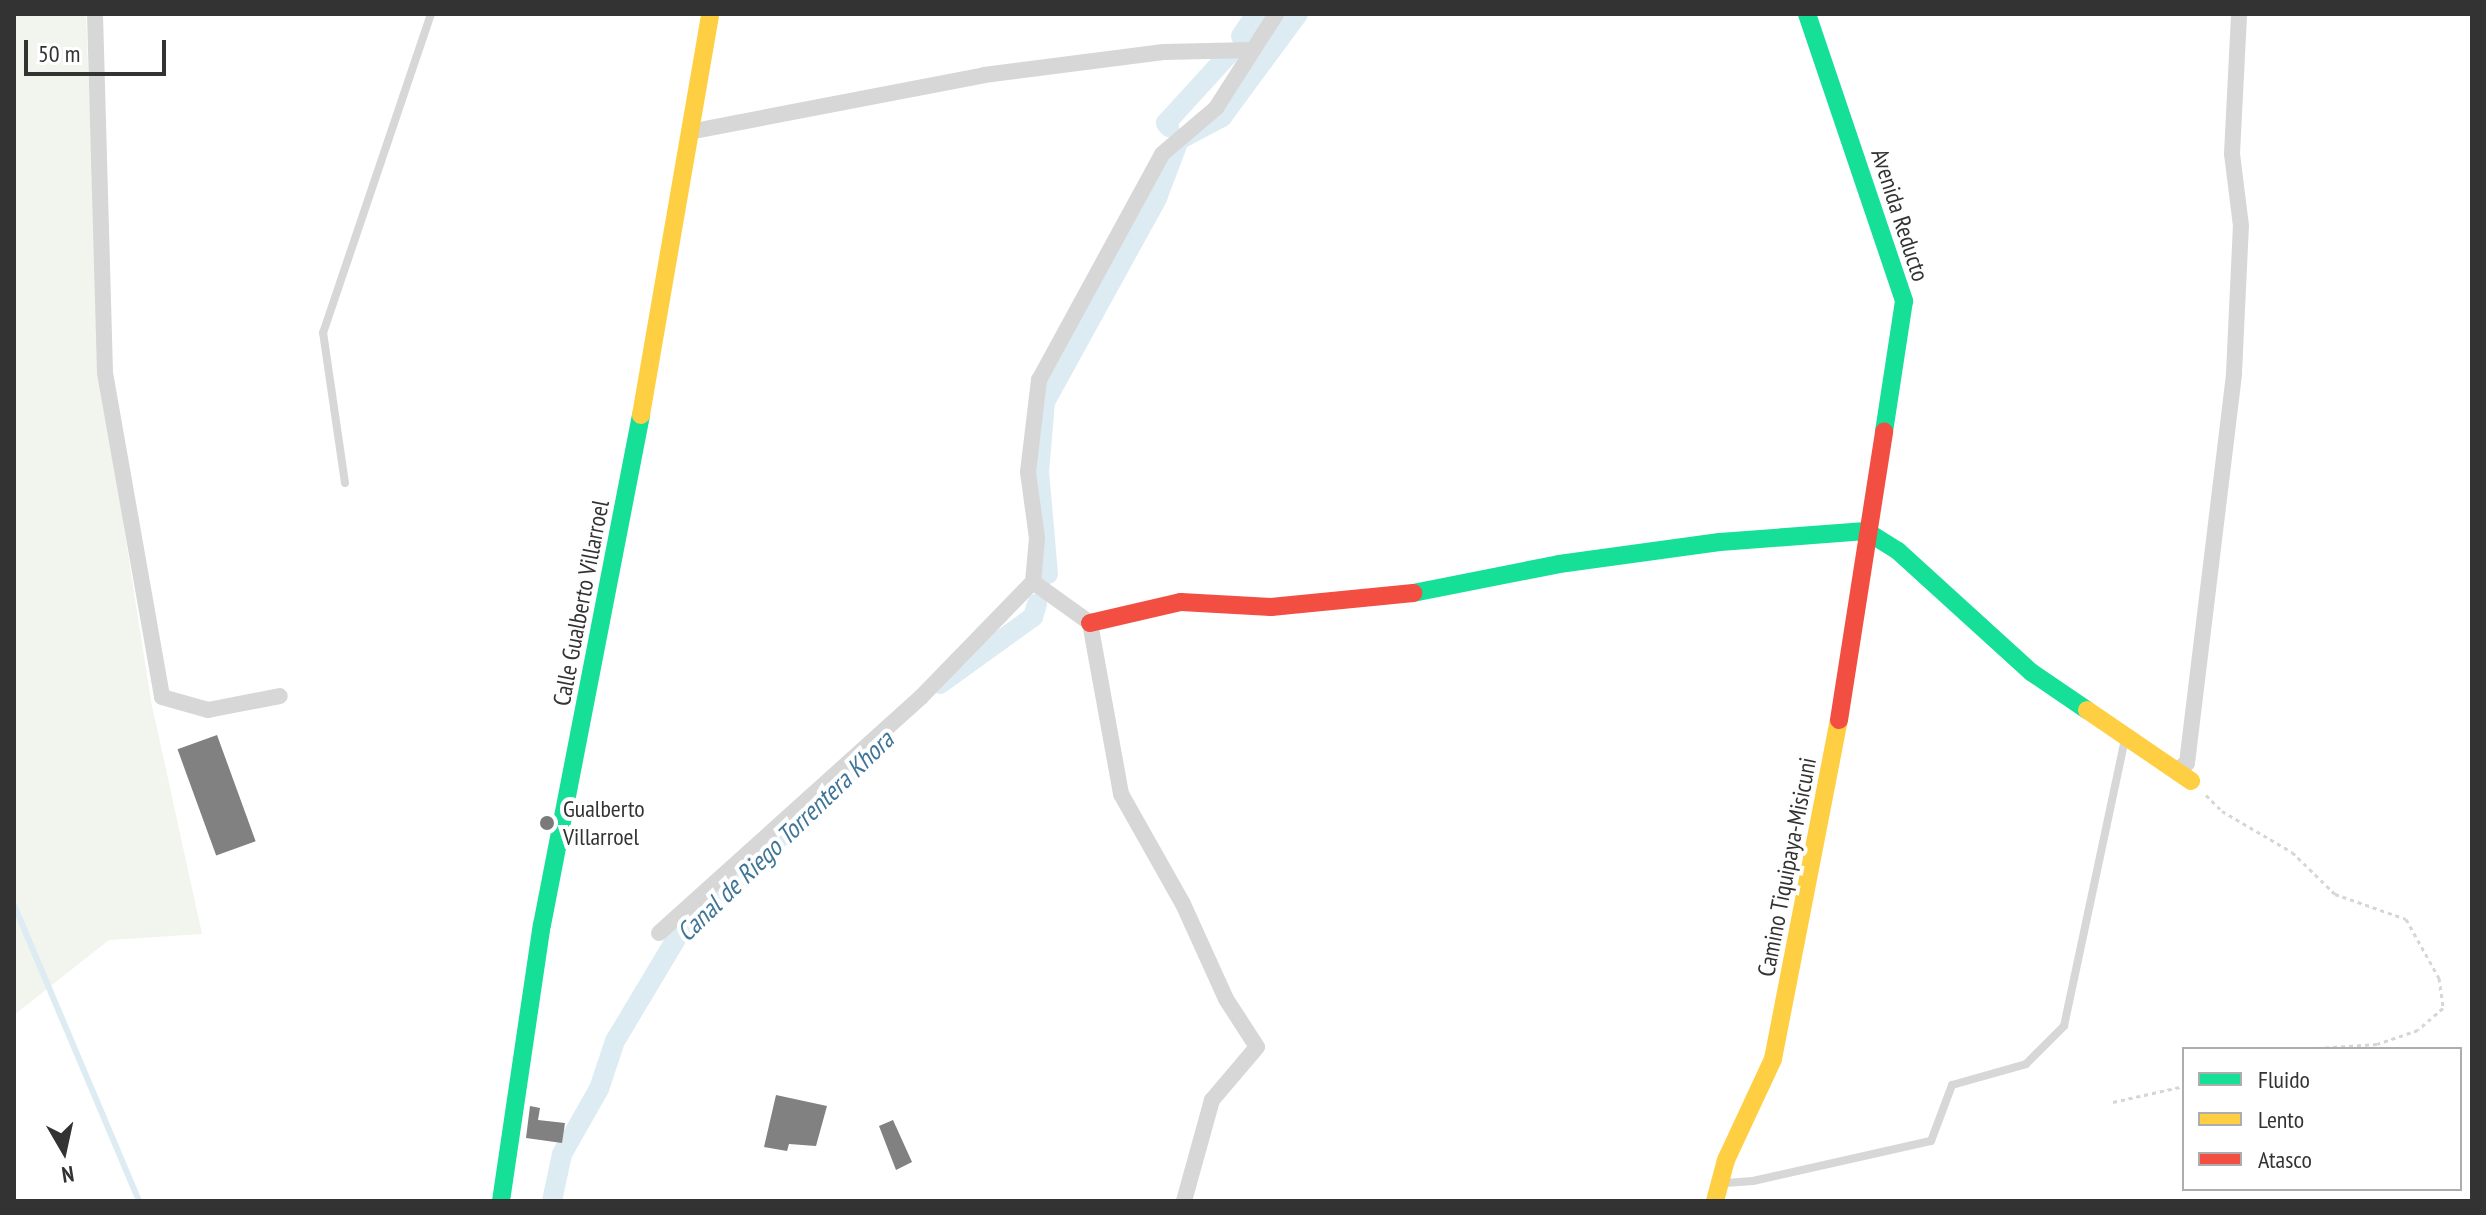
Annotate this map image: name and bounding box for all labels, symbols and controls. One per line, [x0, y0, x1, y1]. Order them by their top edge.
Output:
scale bar [28, 24, 170, 74]
text: 50 m [38, 38, 80, 69]
street label: Avenida Reducto [1865, 145, 1935, 285]
street label: Calle Gualberto Villarroel [547, 497, 615, 709]
water label: Canal de Riego Torrentera Khora [670, 724, 900, 948]
street label: Camino Tiquipaya-Misicuni [1752, 755, 1822, 979]
place label: Gualberto Villarroel [563, 795, 645, 851]
marker: Gualberto Villarroel [538, 814, 556, 832]
legend [2182, 1047, 2462, 1191]
text: Fluido [2258, 1064, 2310, 1095]
text: Lento [2258, 1104, 2304, 1135]
north arrow [24, 1111, 104, 1191]
text: Atasco [2258, 1144, 2312, 1175]
text: N [60, 1160, 76, 1189]

